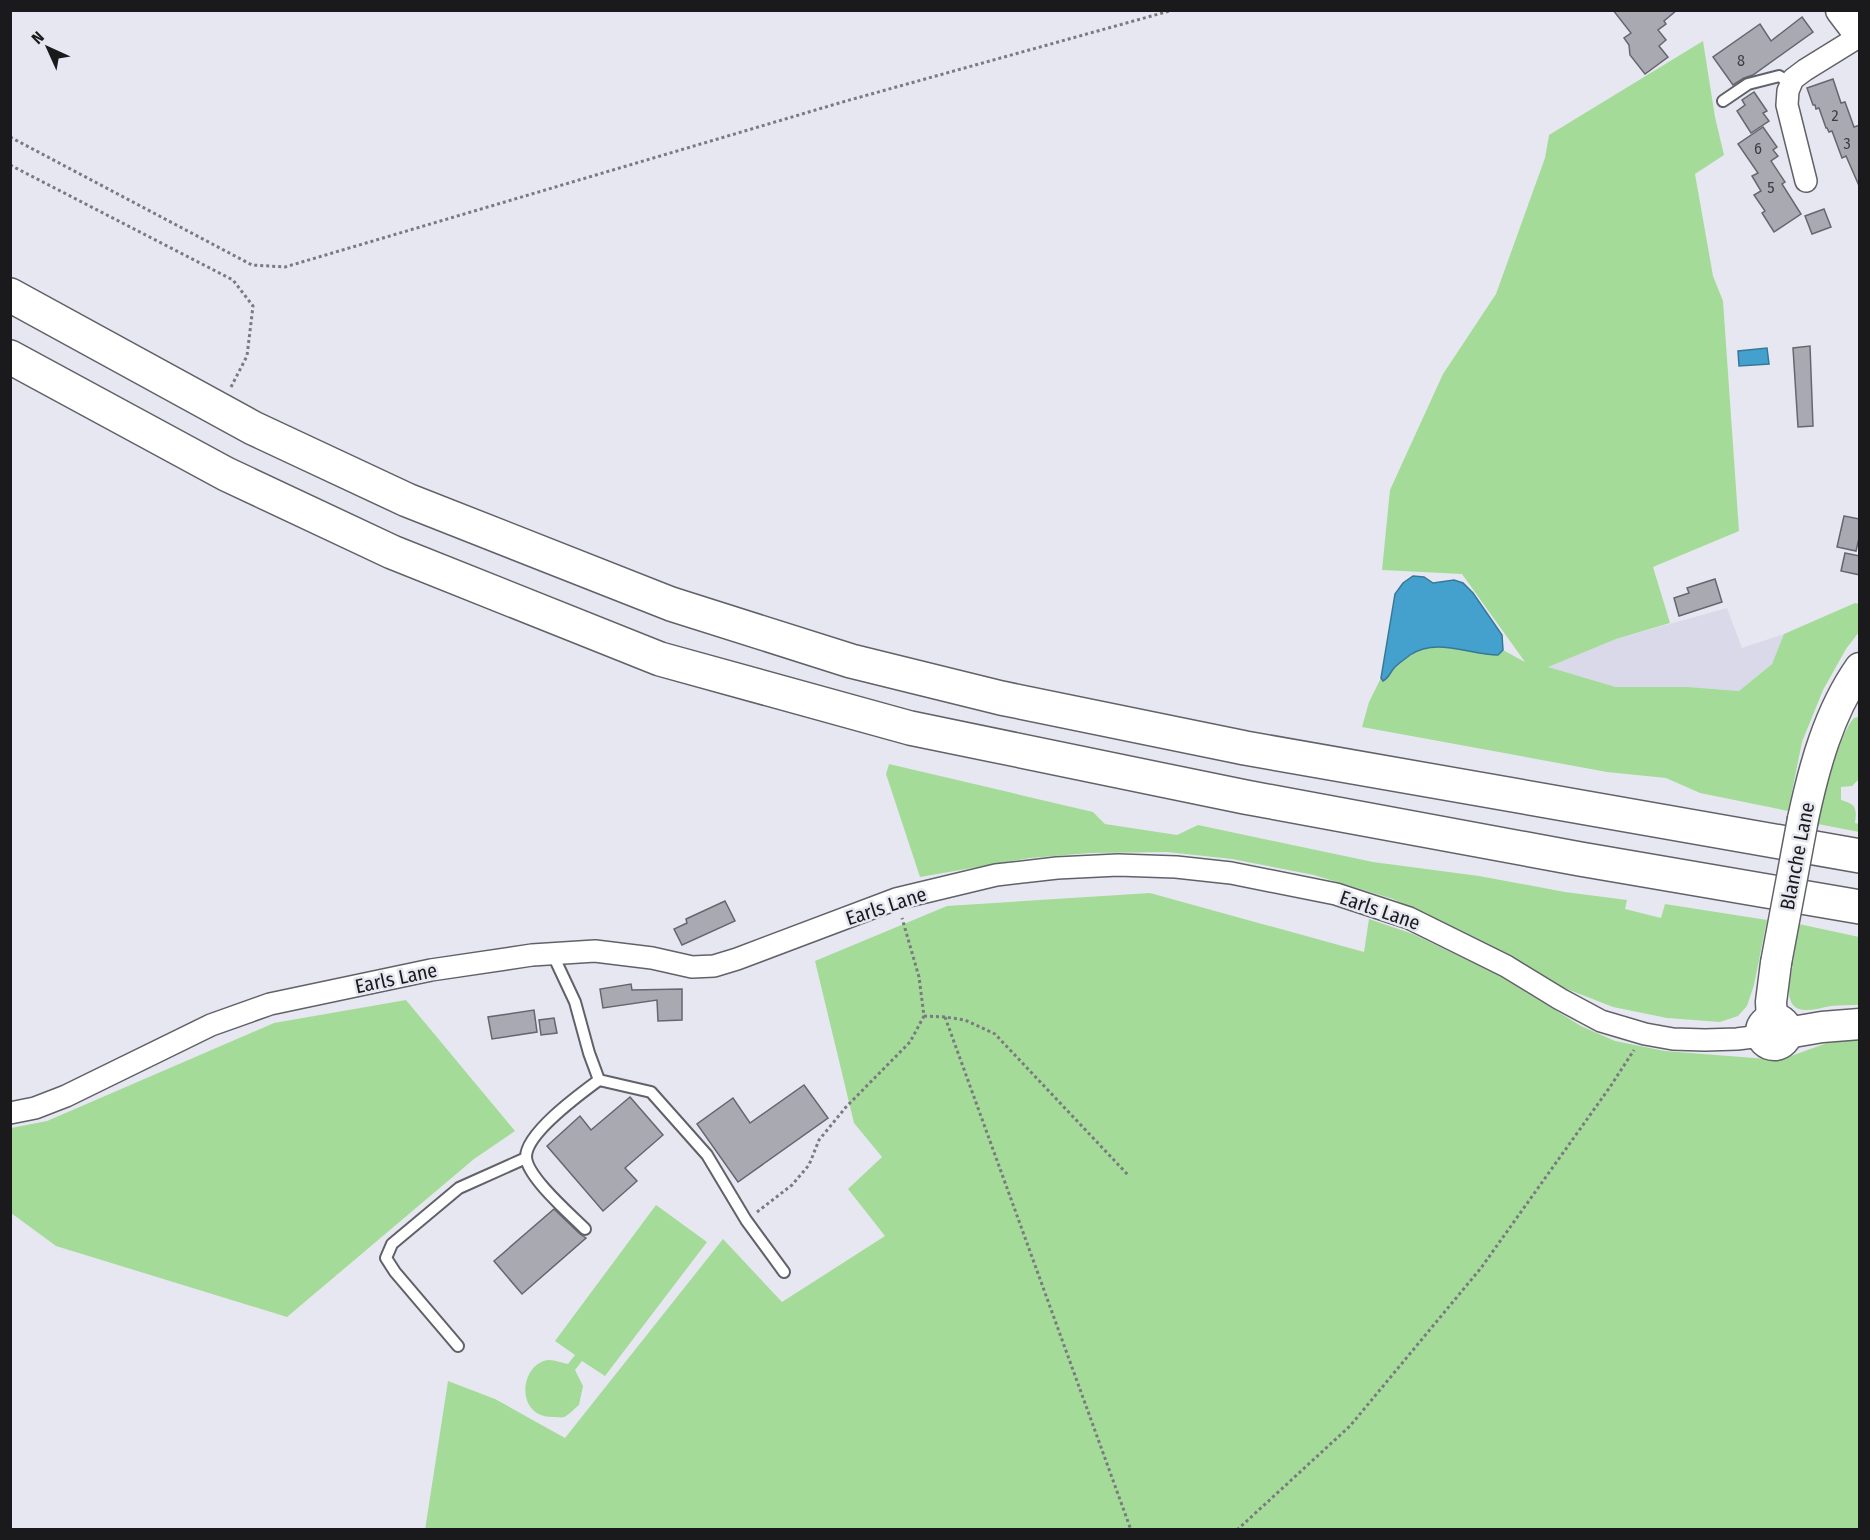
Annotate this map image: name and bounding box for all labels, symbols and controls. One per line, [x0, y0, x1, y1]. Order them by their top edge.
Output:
north arrow [18, 18, 78, 78]
text: N [28, 28, 48, 48]
house number: 8 [1737, 51, 1745, 70]
house number: 2 [1831, 106, 1839, 125]
house number: 3 [1843, 134, 1851, 153]
house number: 6 [1754, 139, 1762, 158]
house number: 5 [1767, 178, 1775, 197]
street label: Blanche Lane [1775, 800, 1819, 912]
street label: Earls Lane [843, 882, 929, 930]
street label: Earls Lane [1337, 885, 1423, 935]
street label: Earls Lane [353, 958, 439, 998]

